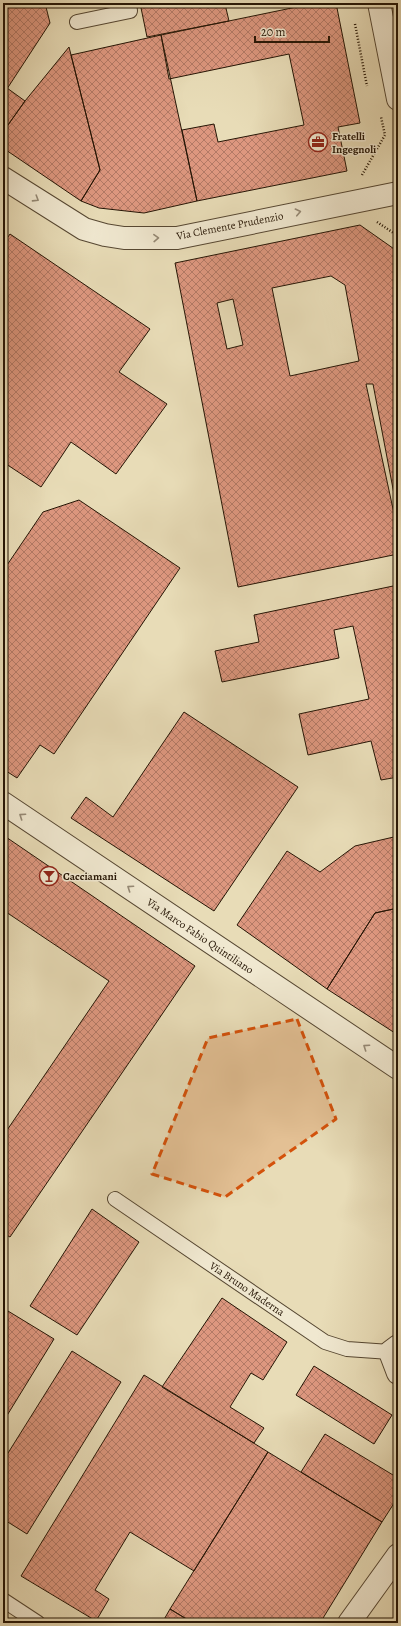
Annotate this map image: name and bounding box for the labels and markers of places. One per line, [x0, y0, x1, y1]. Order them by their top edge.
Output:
place label: Fratelli Ingegnoli [332, 129, 376, 157]
office icon: Fratelli Ingegnoli [307, 131, 329, 153]
bar icon: Cacciamani [38, 865, 60, 887]
place label: Cacciamani [63, 869, 117, 884]

